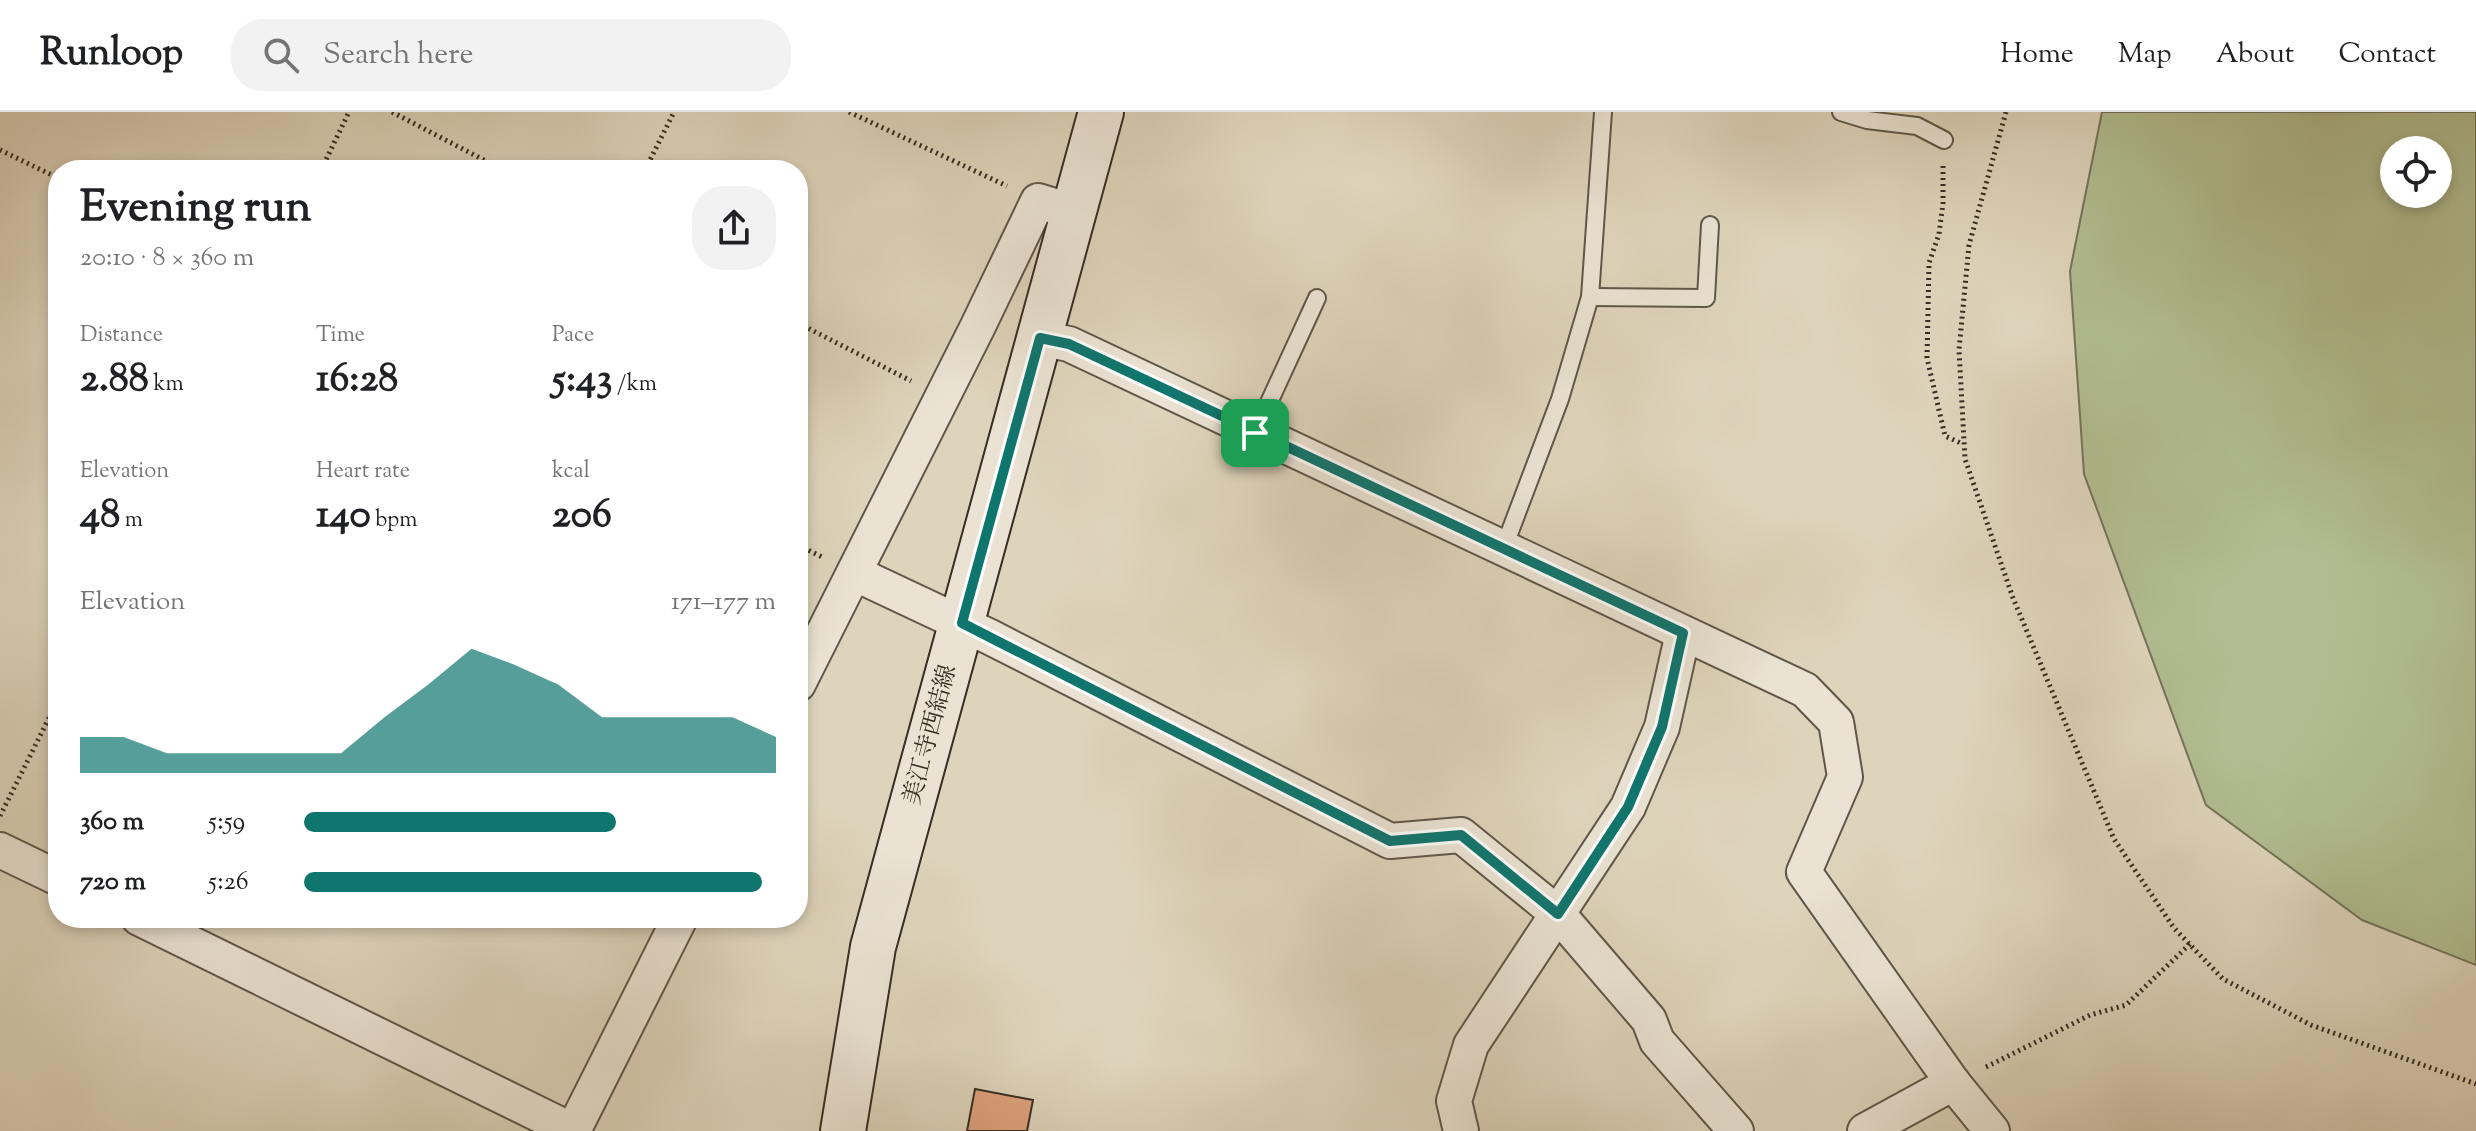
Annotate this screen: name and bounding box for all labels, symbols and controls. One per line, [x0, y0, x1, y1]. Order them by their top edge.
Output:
search box [231, 19, 791, 91]
text: Runloop [40, 28, 183, 82]
icon: search [259, 33, 303, 77]
text: Search here [323, 34, 474, 77]
text: Home [2000, 35, 2074, 75]
text: Map [2118, 35, 2172, 75]
text: About [2216, 35, 2294, 75]
text: Contact [2338, 35, 2436, 75]
map controls [2380, 136, 2452, 208]
button: locate [2380, 136, 2452, 208]
text: Evening run [80, 178, 312, 241]
button: share [692, 186, 776, 270]
text: 20:10 · 8 × 360 m [80, 240, 254, 277]
text: Distance [80, 320, 163, 352]
text: Time [316, 320, 365, 352]
text: Pace [552, 320, 594, 352]
text: 2.88 [80, 352, 149, 409]
text: 16:28 [316, 352, 398, 409]
text: 5:43 [552, 352, 612, 409]
text: km [149, 369, 184, 401]
text: /km [612, 369, 657, 401]
pin [1221, 399, 1289, 467]
icon: arrive [1233, 411, 1277, 455]
text: Elevation [80, 456, 169, 488]
text: Heart rate [316, 456, 410, 488]
text: kcal [552, 456, 590, 488]
text: 48 [80, 488, 120, 545]
text: 140 [316, 488, 371, 545]
text: 206 [552, 488, 612, 545]
text: m [120, 505, 143, 537]
text: bpm [371, 505, 417, 537]
text: Elevation [80, 584, 185, 621]
text: 171–177 m [671, 584, 776, 621]
street label: 美江寺西結線 [896, 661, 966, 809]
text: 360 m [80, 804, 144, 841]
text: 5:59 [208, 804, 245, 841]
text: 720 m [80, 864, 146, 901]
text: 5:26 [208, 864, 249, 901]

